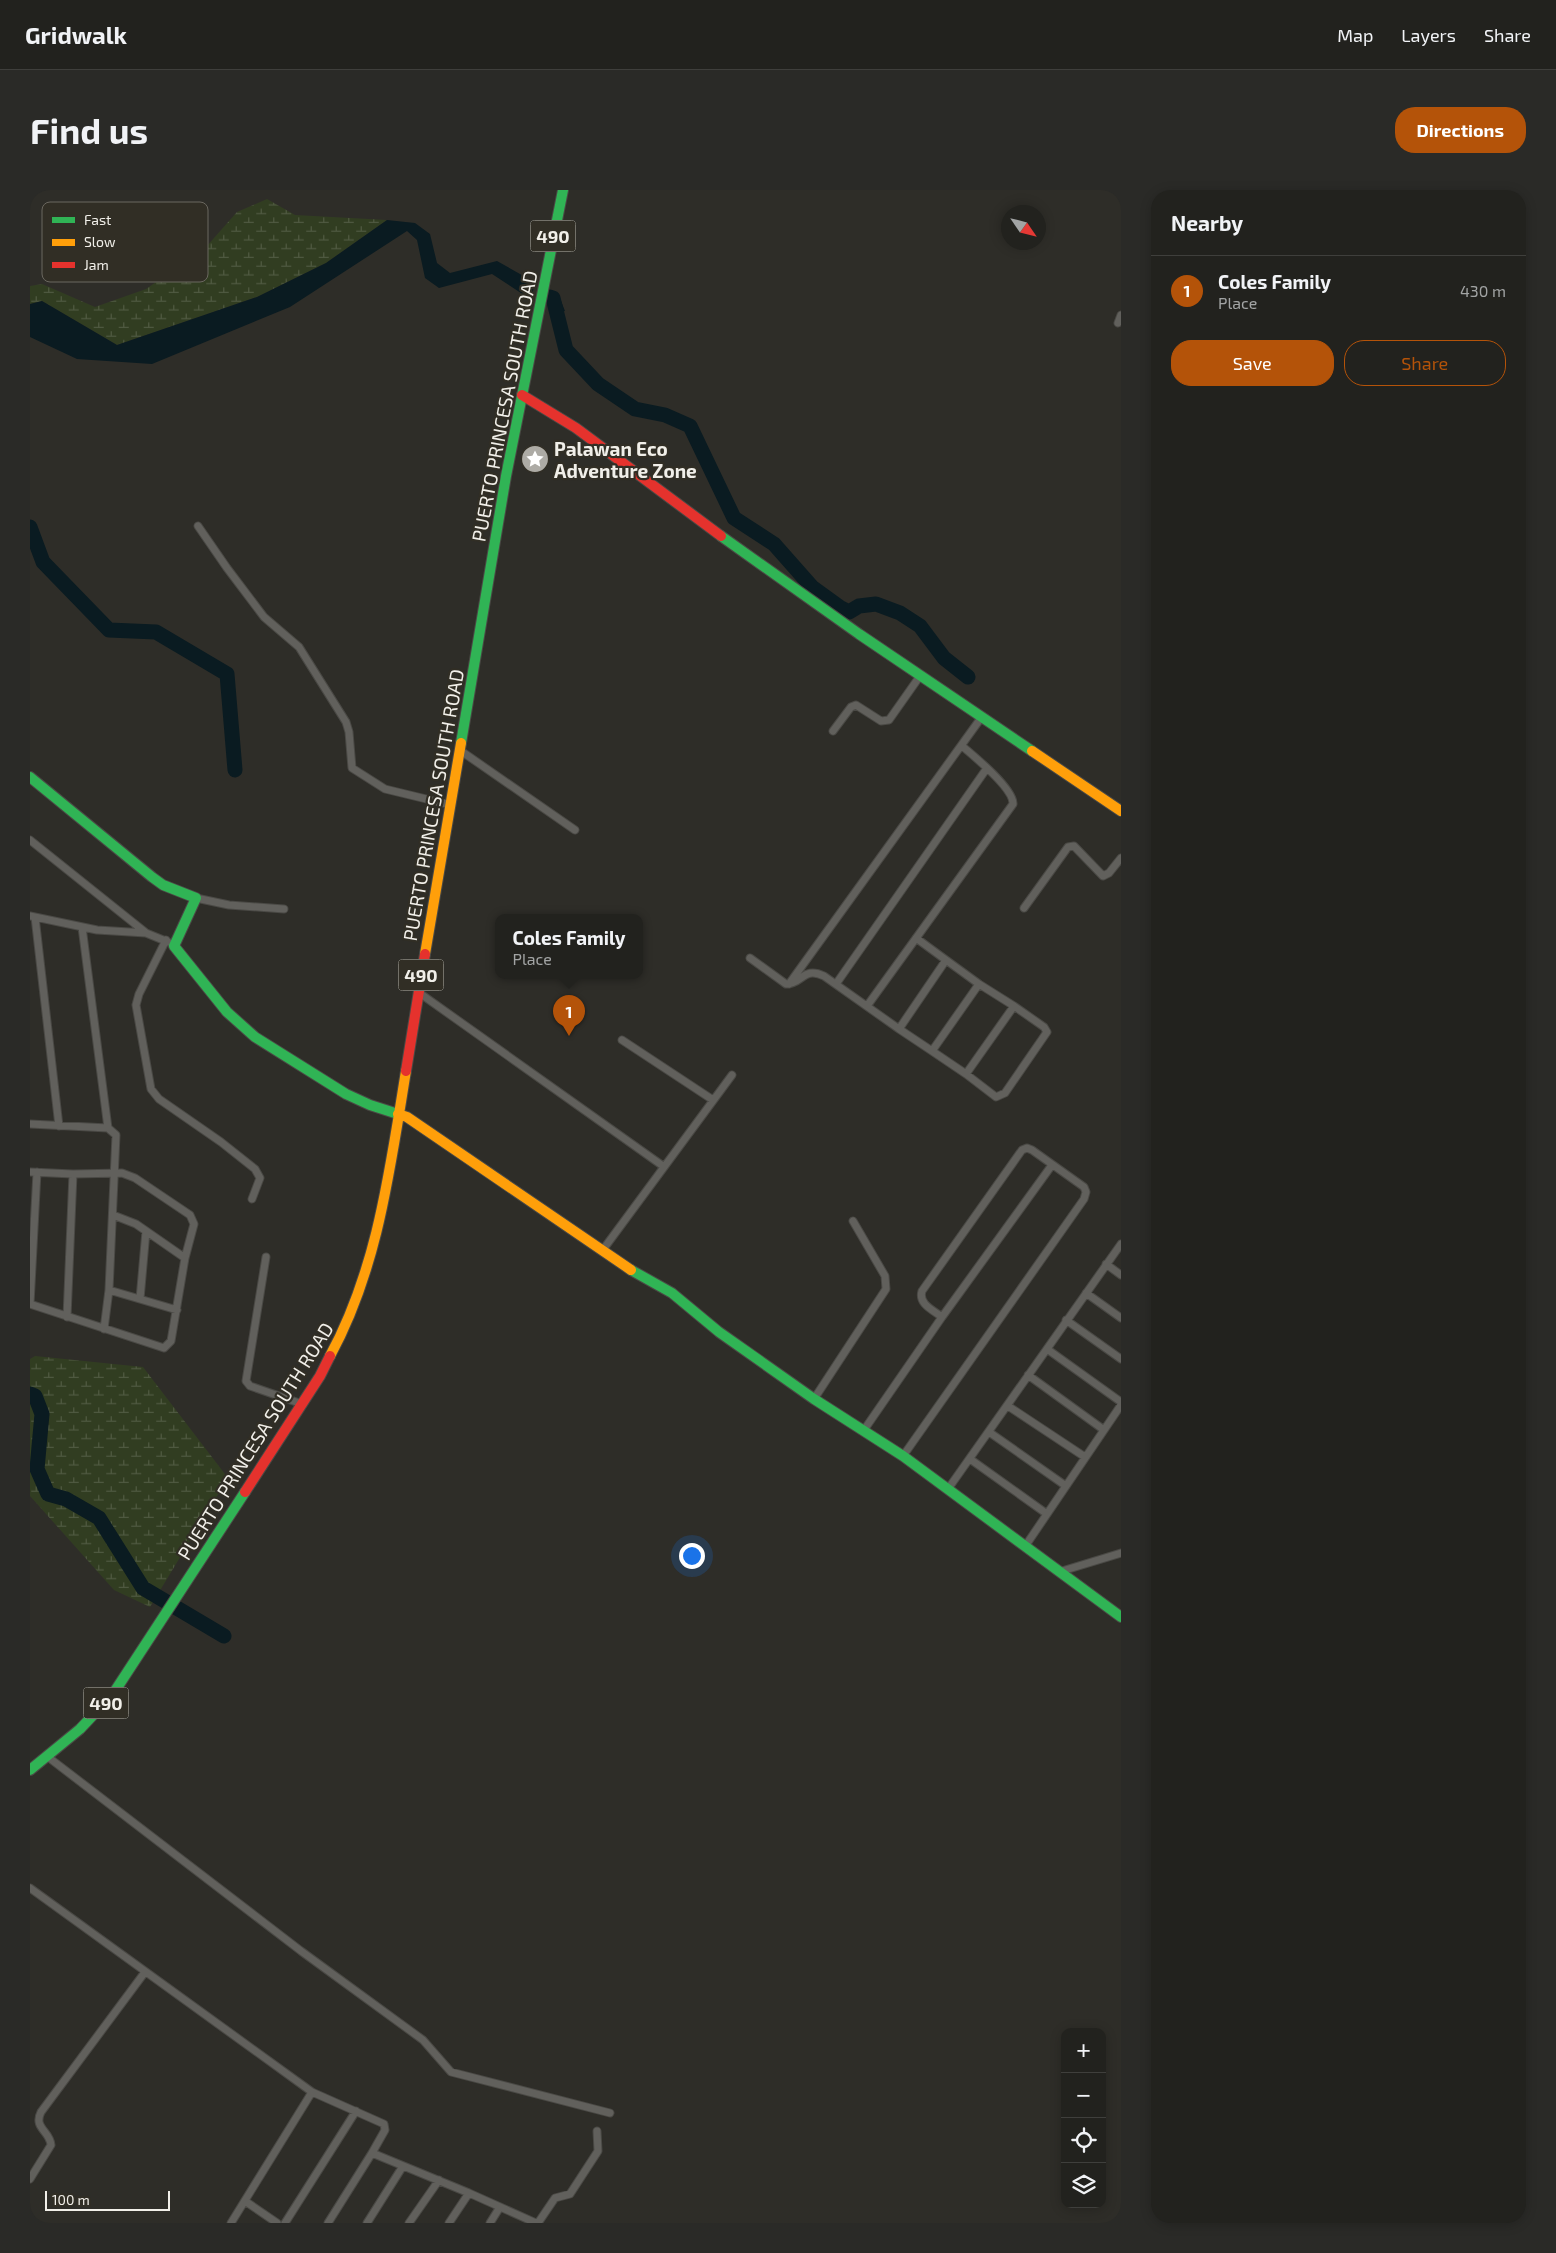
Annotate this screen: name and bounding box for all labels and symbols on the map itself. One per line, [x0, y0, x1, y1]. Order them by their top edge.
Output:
legend [42, 202, 208, 282]
north arrow [1001, 205, 1046, 250]
text: Fast [84, 211, 111, 228]
road number: 490 [530, 220, 576, 251]
text: Slow [84, 233, 116, 250]
text: Jam [84, 256, 109, 273]
street label: PUERTO PRINCESA SOUTH ROAD [466, 269, 542, 543]
place label: Palawan Eco Adventure Zone [554, 437, 697, 482]
place icon: Palawan Eco Adventure Zone [520, 444, 550, 474]
street label: PUERTO PRINCESA SOUTH ROAD [398, 667, 468, 943]
road number: 490 [398, 960, 444, 990]
pin: 1 [553, 995, 585, 1036]
street label: PUERTO PRINCESA SOUTH ROAD [172, 1318, 338, 1564]
your location [679, 1543, 705, 1569]
road number: 490 [84, 1688, 128, 1719]
scale bar [45, 2188, 170, 2211]

